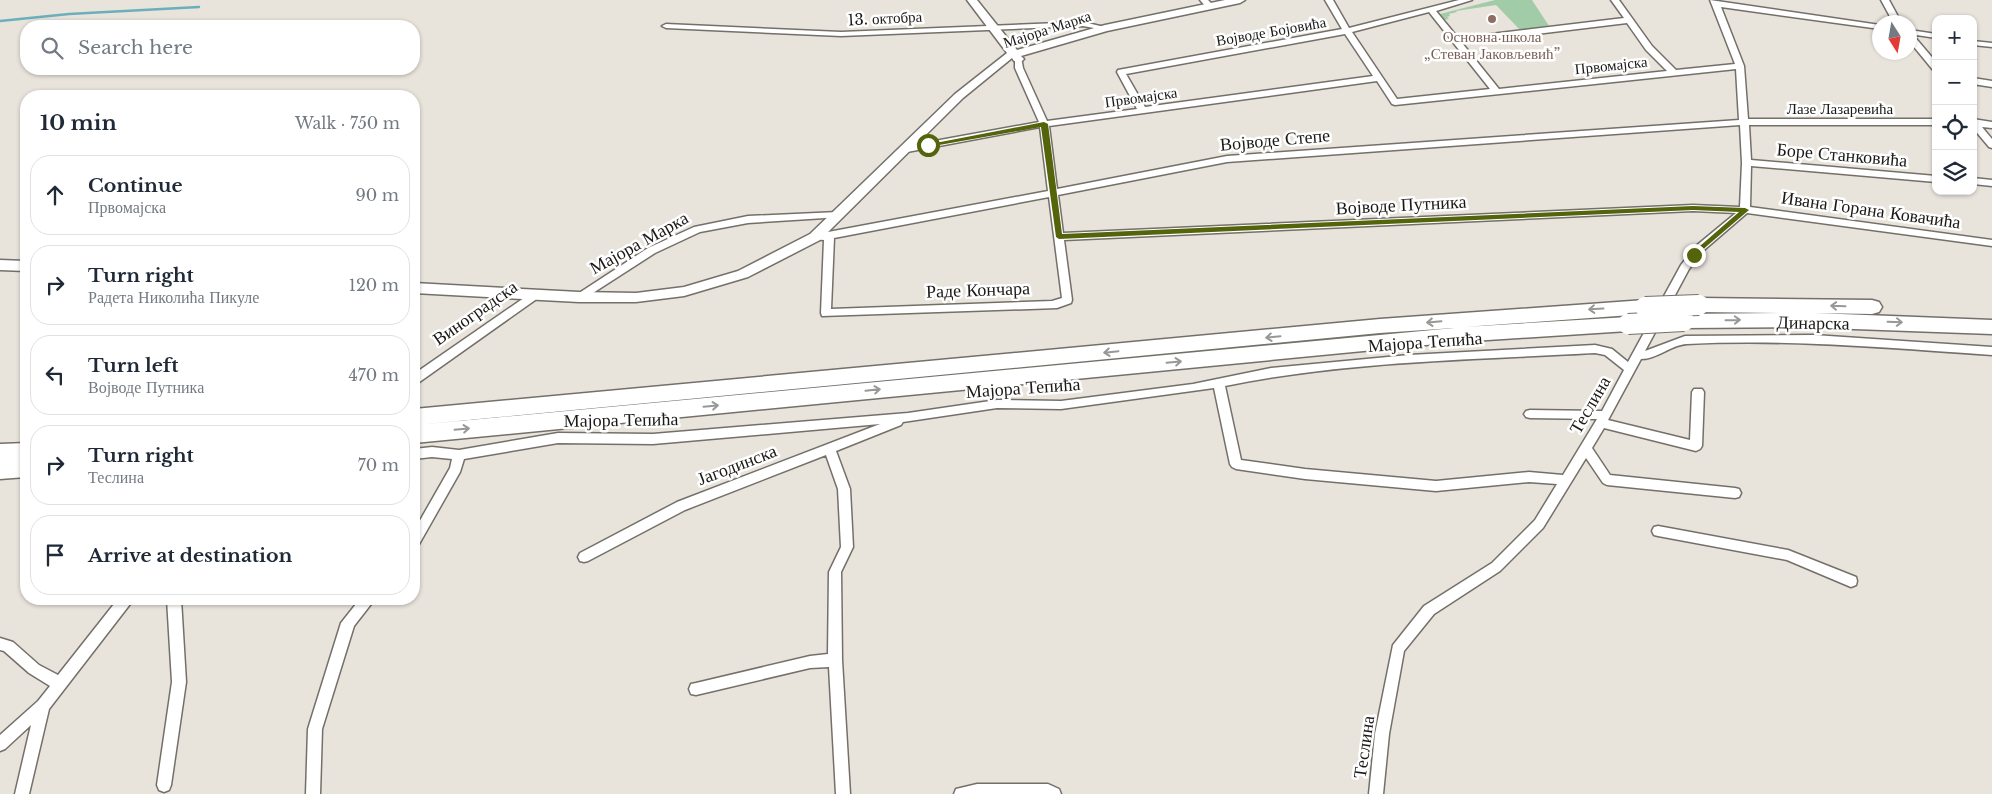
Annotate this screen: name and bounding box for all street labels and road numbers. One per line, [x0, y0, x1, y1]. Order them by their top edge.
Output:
street label: Мајора Марка [1001, 6, 1094, 52]
street label: 13. октобра [847, 7, 923, 29]
street label: Војводе Бојовића [1215, 12, 1328, 50]
street label: Првомајска [1574, 52, 1649, 78]
street label: Првомајска [1103, 82, 1179, 111]
street label: Лазе Лазаревића [1787, 99, 1894, 118]
street label: Војводе Степе [1219, 124, 1331, 156]
street label: Боре Станковића [1776, 138, 1908, 172]
street label: Ивана Горана Ковачића [1780, 187, 1962, 233]
street label: Војводе Путника [1335, 191, 1467, 219]
street label: Мајора Марка [586, 207, 692, 279]
street label: Виноградска [428, 276, 522, 350]
street label: Раде Кончара [926, 277, 1030, 303]
street label: Динарска [1776, 311, 1850, 335]
street label: Мајора Тепића [1367, 327, 1483, 357]
street label: Теслина [1565, 372, 1615, 438]
street label: Мајора Тепића [965, 373, 1081, 403]
street label: Мајора Тепића [563, 408, 679, 432]
street label: Јагодинска [694, 440, 780, 490]
street label: Теслина [1349, 714, 1379, 780]

